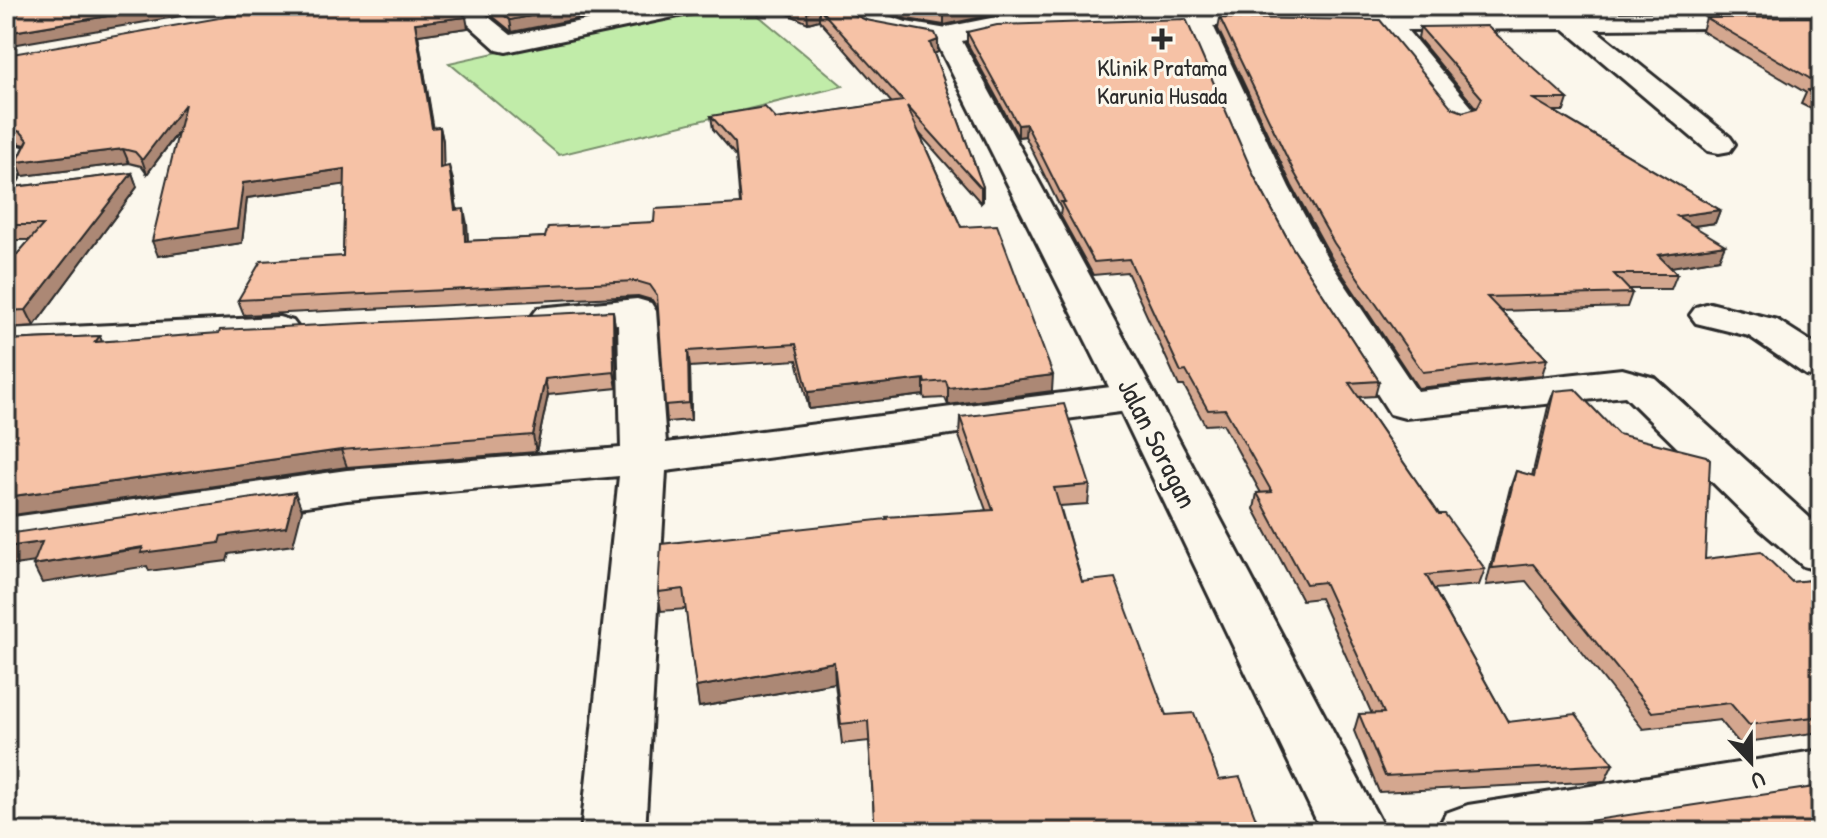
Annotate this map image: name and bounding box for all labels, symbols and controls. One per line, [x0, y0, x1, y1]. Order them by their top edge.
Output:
marker: Klinik Pratama Karunia Husada [1151, 28, 1173, 50]
place label: Klinik Pratama Karunia Husada [1097, 51, 1227, 111]
street label: Jalan Soragan [1109, 372, 1207, 514]
north arrow [1711, 722, 1791, 802]
text: U [1747, 764, 1770, 797]

